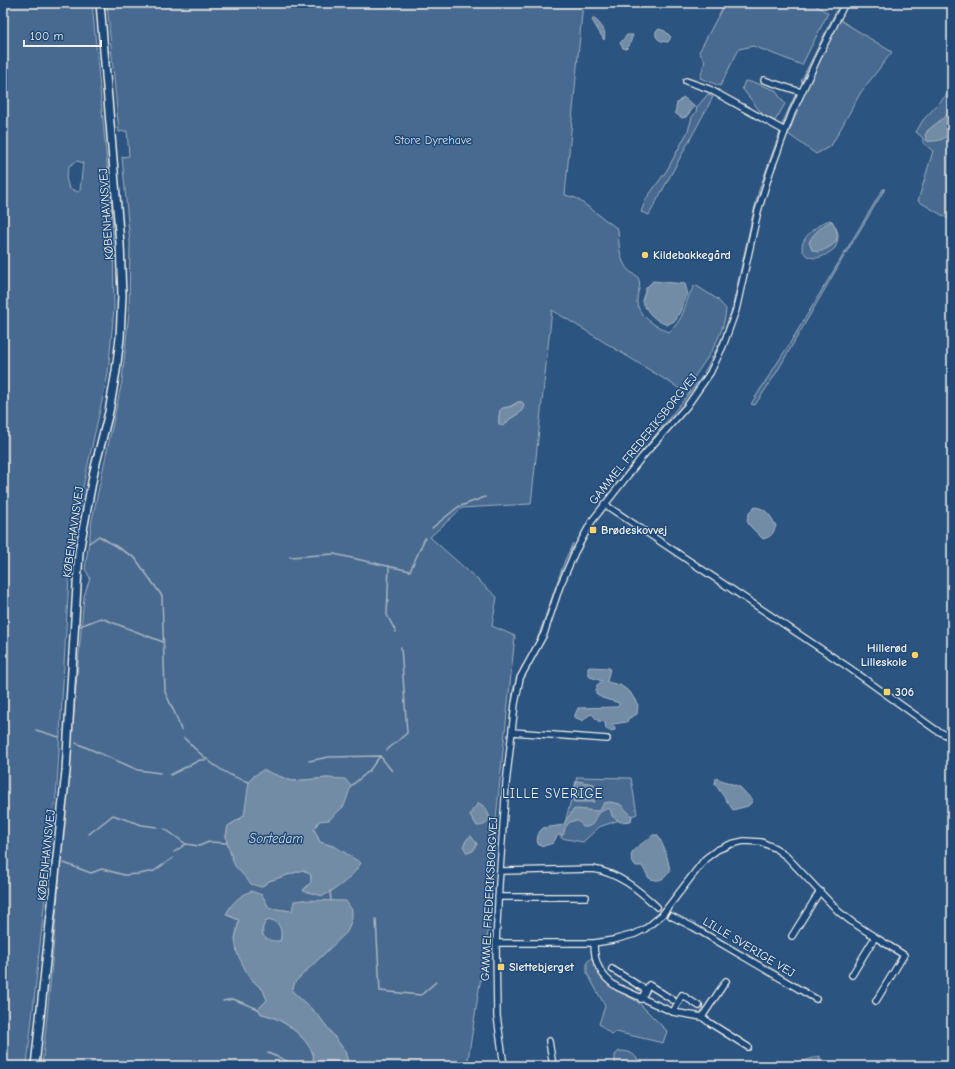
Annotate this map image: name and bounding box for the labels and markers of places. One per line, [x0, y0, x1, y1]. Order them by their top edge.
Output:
place label: Kildebakkegård [653, 248, 731, 262]
marker: Kildebakkegård [640, 250, 650, 260]
place label: Brødeskovvej [601, 523, 667, 537]
marker: Brødeskovvej [588, 525, 598, 535]
place label: Hillerød Lilleskole [861, 641, 907, 669]
marker: Hillerød Lilleskole [910, 650, 920, 660]
place label: 306 [895, 685, 914, 699]
marker: 306 [882, 687, 892, 697]
place label: Slettebjerget [509, 960, 575, 974]
marker: Slettebjerget [496, 962, 506, 972]

